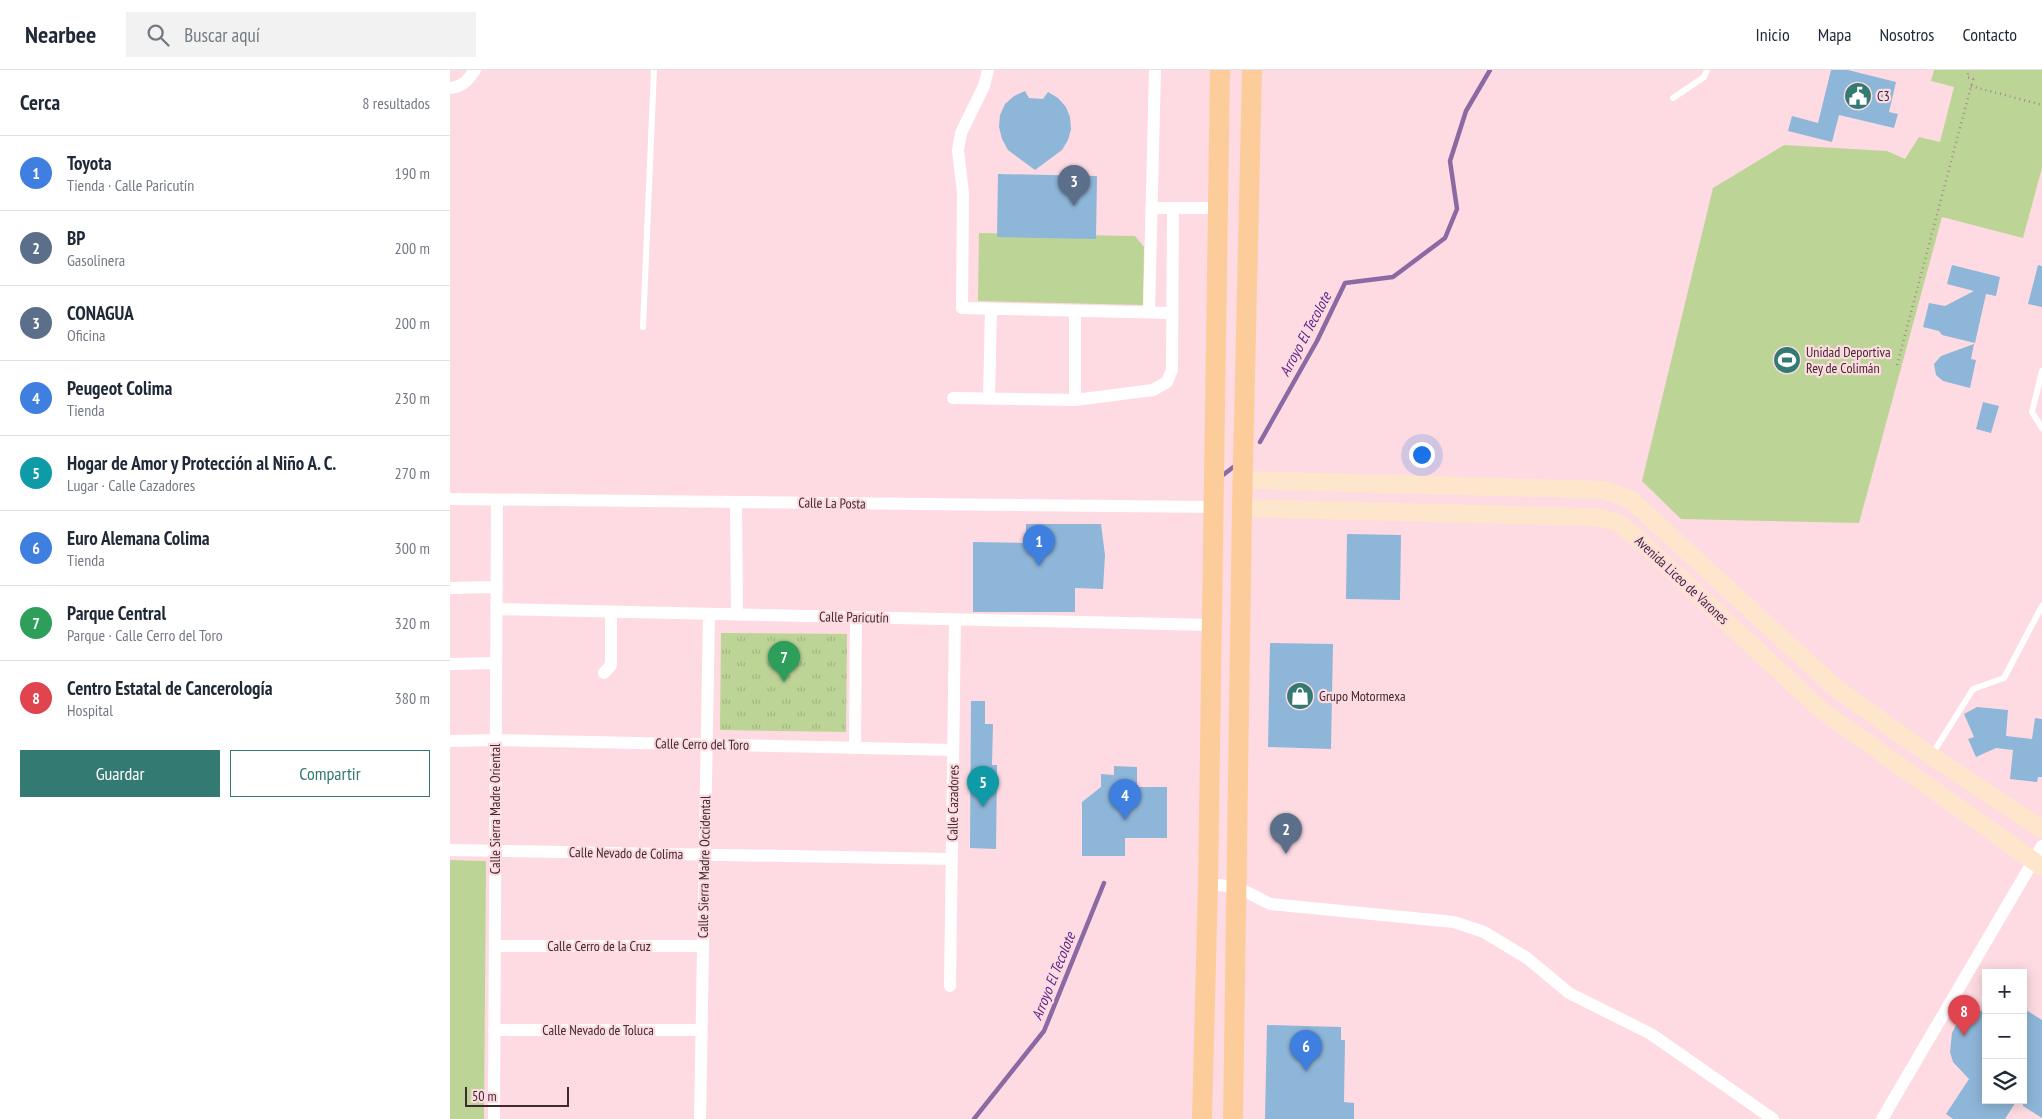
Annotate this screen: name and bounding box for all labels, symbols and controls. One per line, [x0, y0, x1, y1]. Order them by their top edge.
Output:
search box [126, 12, 476, 57]
text: Nearbee [25, 19, 96, 50]
icon: search [144, 21, 172, 49]
text: Buscar aquí [184, 23, 260, 47]
text: Inicio [1756, 23, 1790, 46]
text: Mapa [1818, 23, 1851, 46]
text: Nosotros [1879, 23, 1934, 46]
text: Contacto [1962, 23, 2017, 46]
public building icon: C3 [1843, 81, 1873, 111]
place label: C3 [1877, 87, 1890, 105]
text: Cerca [20, 89, 60, 116]
text: 8 resultados [362, 93, 430, 113]
text: Toyota [67, 151, 112, 175]
text: 1 [32, 163, 40, 183]
text: 190 m [395, 163, 430, 183]
pin: 3 [1058, 165, 1090, 206]
text: Tienda · Calle Paricutín [67, 175, 194, 195]
text: BP [67, 226, 85, 250]
text: 2 [32, 238, 40, 258]
text: 200 m [395, 238, 430, 258]
text: Gasolinera [67, 250, 125, 270]
water label: Arroyo El Tecolote [1275, 288, 1336, 379]
text: CONAGUA [67, 301, 134, 325]
text: 3 [32, 313, 40, 333]
text: 200 m [395, 313, 430, 333]
text: Oficina [67, 325, 105, 345]
place label: Unidad Deportiva Rey de Colimán [1806, 343, 1891, 377]
sports icon: Unidad Deportiva Rey de Colimán [1772, 345, 1802, 375]
text: Peugeot Colima [67, 376, 172, 400]
text: 4 [32, 388, 40, 408]
text: 230 m [395, 388, 430, 408]
text: Tienda [67, 400, 105, 420]
your location [1409, 442, 1435, 468]
text: Hogar de Amor y Protección al Niño A. C. [67, 451, 336, 475]
text: 5 [32, 463, 40, 483]
text: 270 m [395, 463, 430, 483]
text: Lugar · Calle Cazadores [67, 475, 195, 495]
street label: Calle La Posta [798, 493, 866, 513]
pin: 1 [1023, 525, 1055, 566]
text: Euro Alemana Colima [67, 526, 210, 550]
street label: Avenida Liceo de Varones [1631, 532, 1733, 628]
text: 6 [32, 538, 40, 558]
text: 300 m [395, 538, 430, 558]
text: Tienda [67, 550, 105, 570]
text: Parque Central [67, 601, 166, 625]
street label: Calle Paricutín [819, 607, 889, 627]
text: 7 [32, 613, 40, 633]
text: 320 m [395, 613, 430, 633]
text: Parque · Calle Cerro del Toro [67, 625, 223, 645]
pin: 7 [768, 641, 800, 682]
text: Centro Estatal de Cancerología [67, 676, 273, 700]
shop icon: Grupo Motormexa [1285, 681, 1315, 711]
place label: Grupo Motormexa [1319, 687, 1406, 705]
text: 8 [32, 688, 40, 708]
text: 380 m [395, 688, 430, 708]
text: Hospital [67, 700, 113, 720]
street label: Calle Cerro del Toro [655, 734, 749, 754]
street label: Calle Sierra Madre Oriental [486, 743, 504, 874]
button: Guardar [20, 750, 220, 797]
button: Compartir [230, 750, 430, 797]
street label: Calle Cazadores [943, 765, 963, 841]
pin: 5 [967, 766, 999, 807]
pin: 4 [1109, 779, 1141, 820]
street label: Calle Sierra Madre Occidental [694, 795, 714, 938]
pin: 2 [1270, 813, 1302, 854]
street label: Calle Nevado de Colima [569, 843, 683, 863]
water label: Arroyo El Tecolote [1027, 929, 1079, 1023]
street label: Calle Cerro de la Cruz [547, 937, 651, 955]
map controls [1982, 969, 2027, 1104]
button: + [1982, 969, 2027, 1014]
pin: 8 [1948, 995, 1980, 1036]
button: − [1982, 1014, 2027, 1059]
street label: Calle Nevado de Toluca [542, 1021, 654, 1039]
pin: 6 [1290, 1030, 1322, 1071]
button: layers [1982, 1059, 2027, 1104]
scale bar [465, 1084, 569, 1107]
text: 50 m [472, 1087, 497, 1105]

